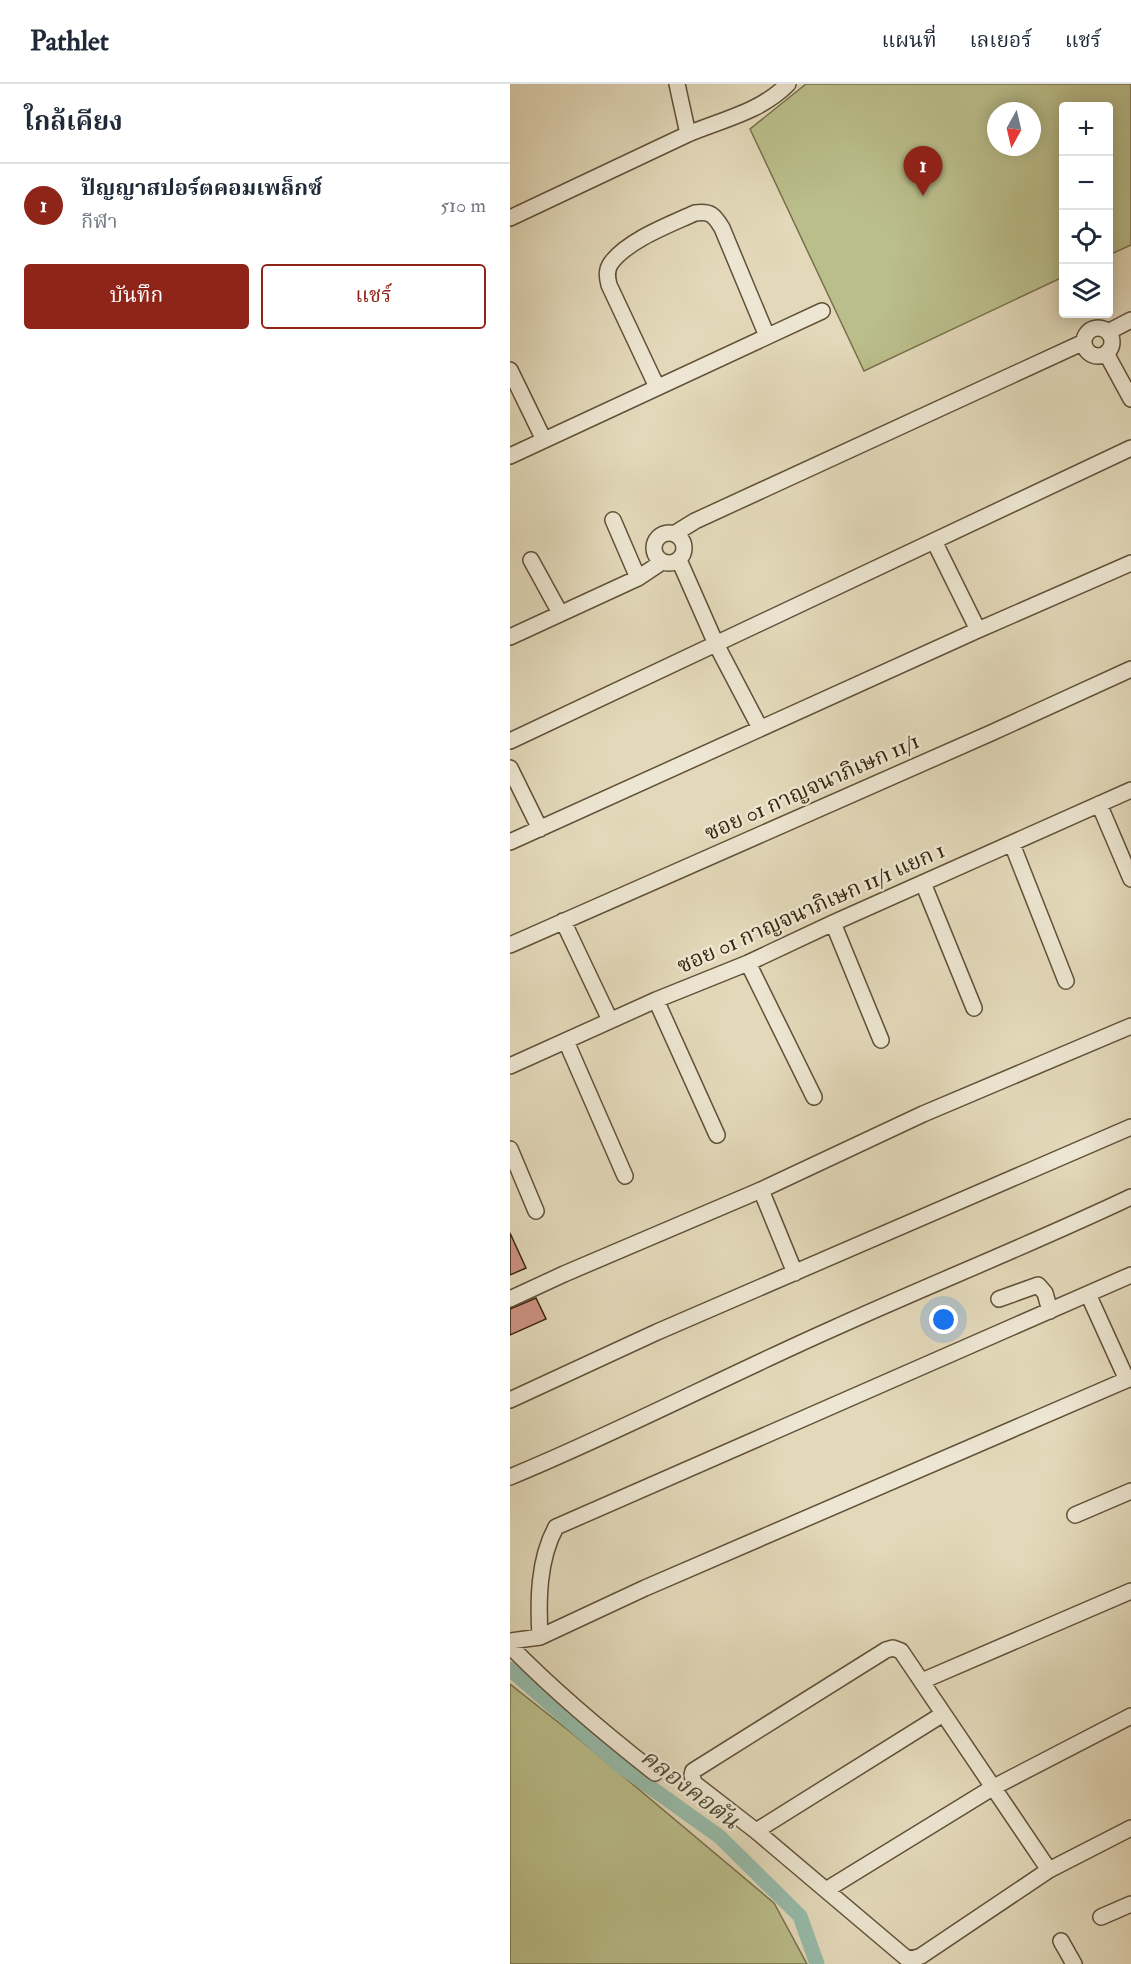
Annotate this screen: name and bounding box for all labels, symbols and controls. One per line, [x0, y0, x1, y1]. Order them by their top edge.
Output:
text: Pathlet [30, 24, 109, 59]
text: แผนที่ [882, 27, 937, 54]
text: เลเยอร์ [970, 27, 1032, 54]
text: แชร์ [1065, 27, 1101, 54]
north arrow [987, 102, 1041, 156]
map controls [1059, 102, 1113, 318]
button: + [1059, 102, 1113, 156]
text: ใกล้เคียง [24, 106, 123, 138]
pin: 1 [904, 147, 942, 196]
button: − [1059, 156, 1113, 210]
text: ปัญญาสปอร์ตคอมเพล็กซ์ [81, 174, 322, 202]
text: 1 [40, 193, 47, 218]
text: 510 m [440, 193, 486, 218]
text: กีฬา [81, 209, 117, 234]
button: locate [1059, 210, 1113, 264]
button: บันทึก [24, 264, 249, 329]
button: แชร์ [261, 264, 486, 329]
button: layers [1059, 264, 1113, 318]
street label: ซอย 01 กาญจนาภิเษก 11/1 [700, 727, 924, 847]
street label: ซอย 01 กาญจนาภิเษก 11/1 แยก 1 [673, 836, 949, 980]
your location [929, 1305, 958, 1334]
water label: คลองคอตัน [634, 1742, 746, 1836]

